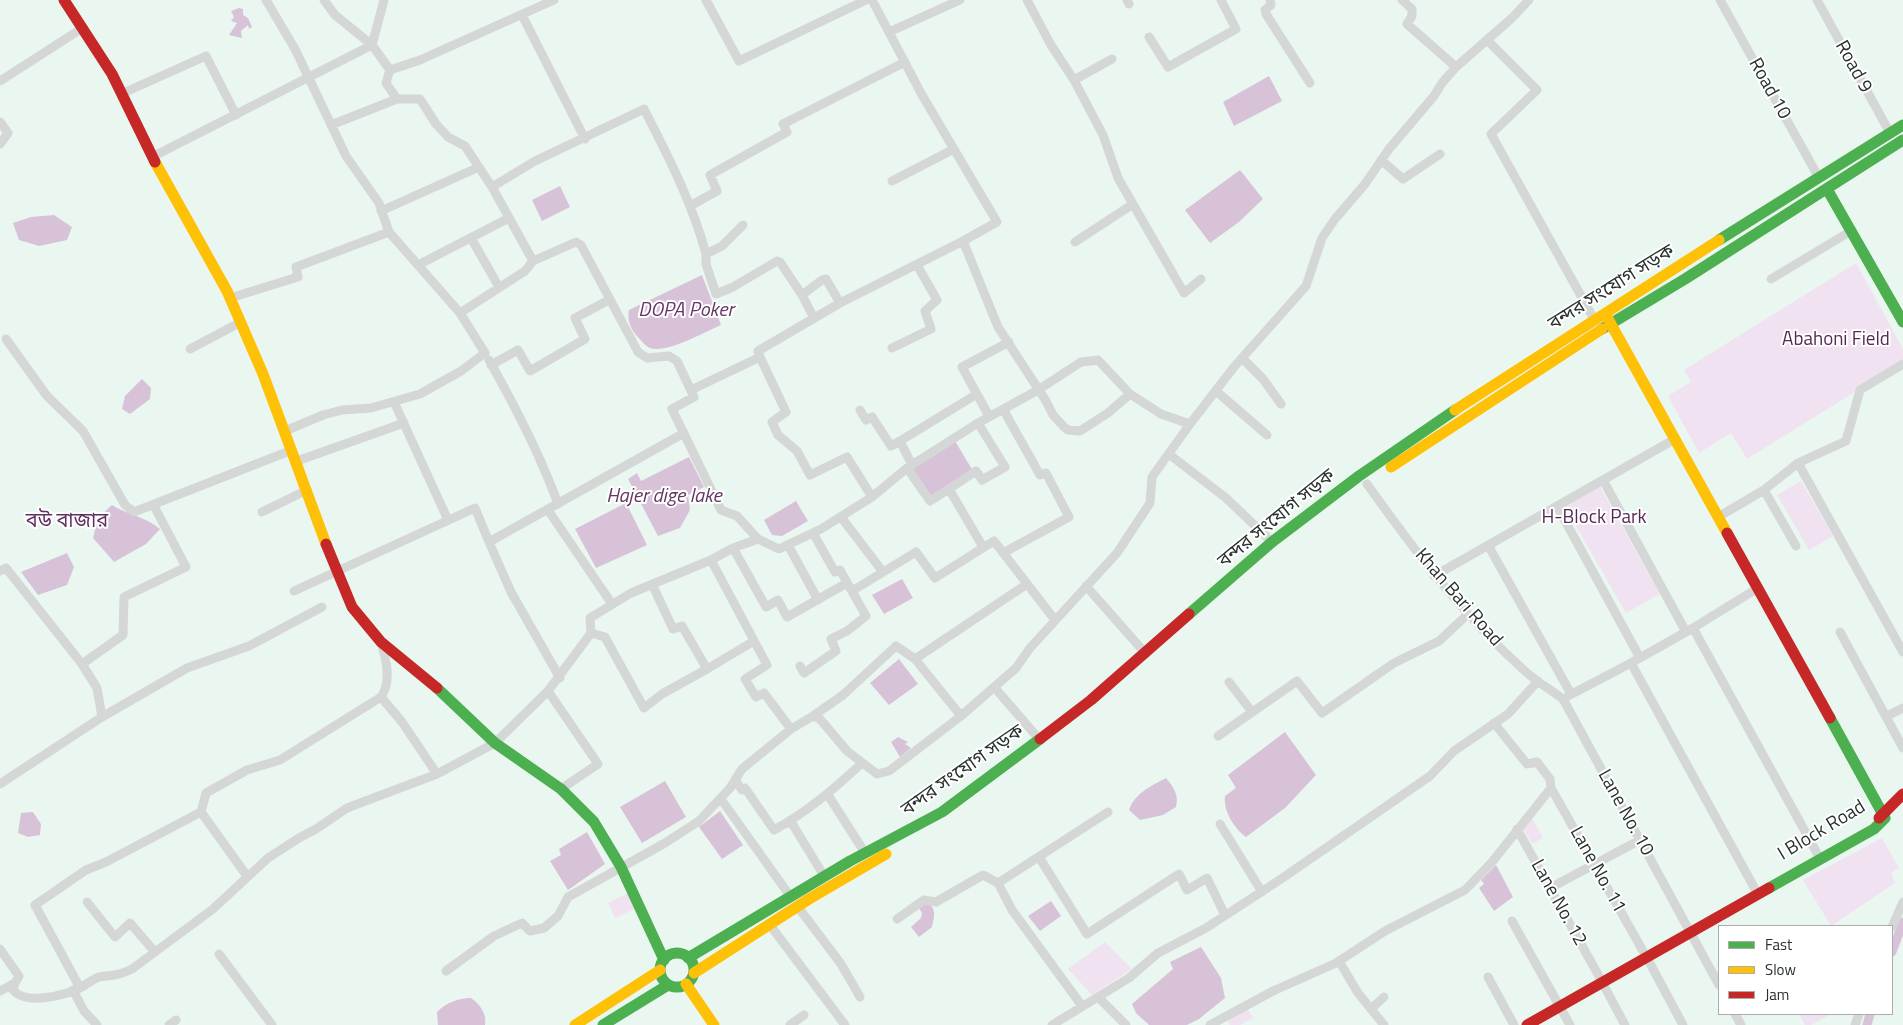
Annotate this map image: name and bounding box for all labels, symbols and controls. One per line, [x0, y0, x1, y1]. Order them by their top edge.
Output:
street label: Road 9 [1829, 37, 1877, 97]
street label: Road 10 [1743, 54, 1795, 124]
street label: বন্দর সংযোগ সড়ক [1545, 240, 1679, 336]
water label: DOPA Poker [638, 299, 734, 323]
park label: Abahoni Field [1782, 329, 1890, 351]
street label: বন্দর সংযোগ সড়ক [1214, 465, 1340, 573]
water label: Hajer dige lake [606, 485, 722, 509]
park label: H-Block Park [1541, 507, 1647, 529]
district label: বউ বাজার [26, 510, 108, 534]
street label: Khan Bari Road [1409, 544, 1507, 652]
street label: বন্দর সংযোগ সড়ক [897, 720, 1029, 822]
street label: Lane No. 10 [1592, 766, 1658, 860]
street label: I Block Road [1774, 796, 1870, 866]
street label: Lane No. 11 [1564, 823, 1630, 917]
street label: Lane No. 12 [1525, 856, 1591, 950]
legend [1718, 925, 1893, 1015]
text: Fast [1765, 933, 1792, 956]
text: Slow [1765, 958, 1796, 981]
text: Jam [1765, 983, 1789, 1006]

